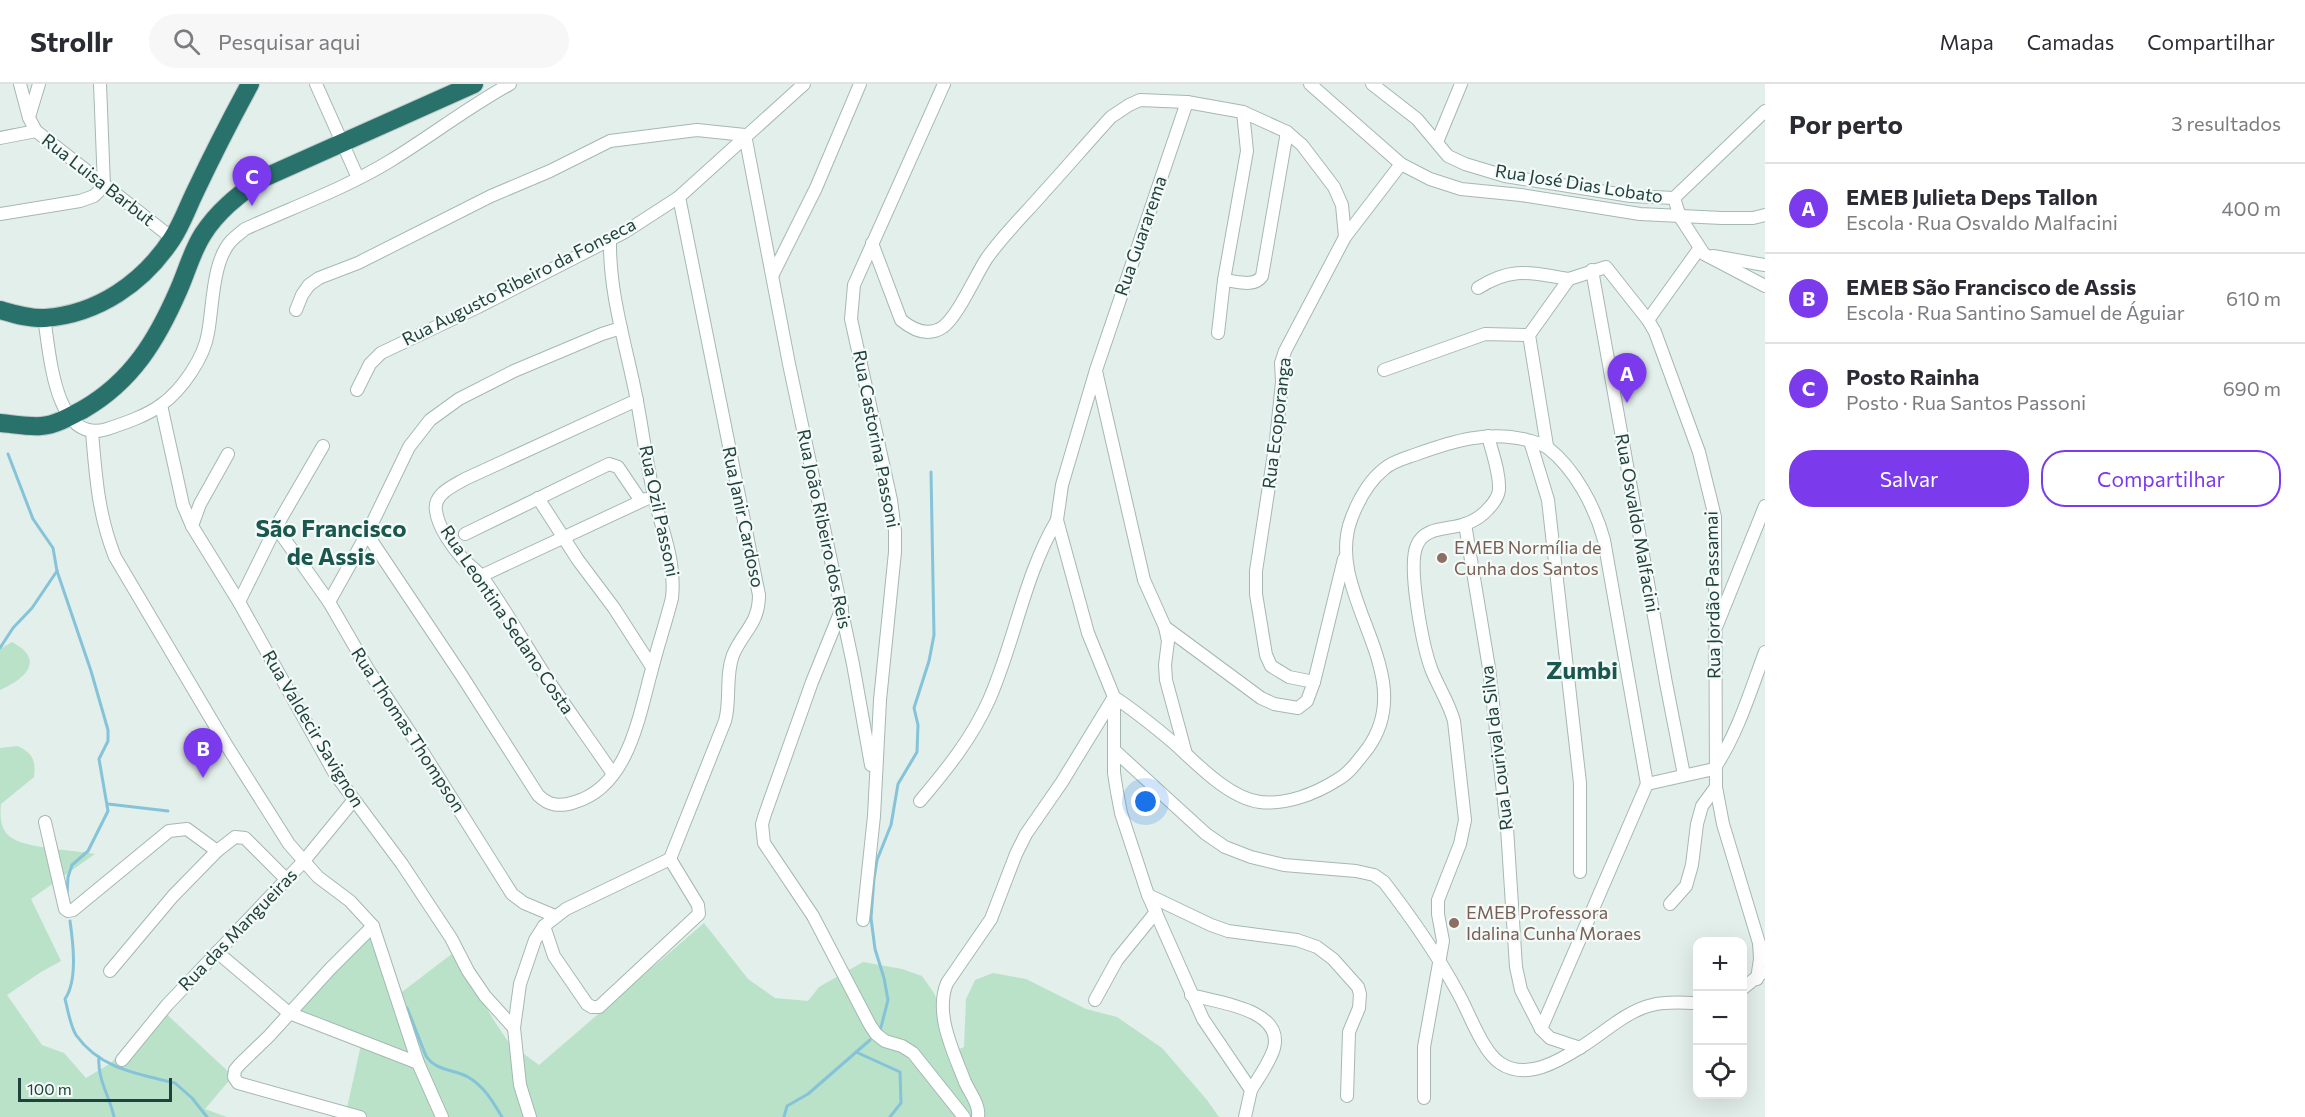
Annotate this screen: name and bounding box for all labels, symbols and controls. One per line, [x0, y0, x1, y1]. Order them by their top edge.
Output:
search box [149, 14, 569, 68]
text: Strollr [30, 24, 113, 58]
icon: search [170, 25, 203, 58]
text: Pesquisar aqui [218, 28, 361, 55]
text: Mapa [1940, 29, 1994, 54]
text: Camadas [2027, 29, 2114, 54]
text: Compartilhar [2147, 29, 2275, 54]
text: Por perto [1789, 108, 1903, 139]
text: 3 resultados [2171, 111, 2281, 135]
street label: Rua Luisa Barbut [38, 128, 159, 230]
pin: C [232, 156, 272, 206]
street label: Rua José Dias Lobato [1494, 159, 1665, 207]
street label: Rua Guararema [1109, 173, 1171, 299]
text: EMEB Julieta Deps Tallon [1846, 183, 2098, 210]
text: A [1801, 196, 1816, 220]
text: 400 m [2222, 196, 2281, 220]
text: Escola · Rua Osvaldo Malfacini [1846, 210, 2118, 234]
street label: Rua Augusto Ribeiro da Fonseca [398, 212, 639, 350]
text: EMEB São Francisco de Assis [1846, 273, 2136, 300]
text: B [1802, 286, 1815, 310]
text: 610 m [2226, 286, 2281, 310]
text: Escola · Rua Santino Samuel de Águiar [1846, 300, 2185, 324]
street label: Rua Castorina Passoni [849, 348, 905, 530]
pin: A [1608, 354, 1646, 403]
street label: Rua Ecoporanga [1257, 356, 1295, 490]
text: Posto Rainha [1846, 363, 1979, 390]
text: C [1802, 376, 1815, 400]
text: 690 m [2223, 376, 2281, 400]
text: Posto · Rua Santos Passoni [1846, 390, 2086, 414]
street label: Rua João Ribeiro dos Reis [793, 427, 857, 631]
street label: Rua Osvaldo Malfacini [1611, 432, 1665, 614]
street label: Rua Ozil Passoni [635, 443, 685, 579]
street label: Rua Janir Cardoso [718, 444, 770, 589]
button: Salvar [1789, 450, 2029, 507]
button: Compartilhar [2041, 450, 2281, 507]
street label: Rua Jordão Passamai [1700, 511, 1724, 679]
district label: São Francisco de Assis [255, 513, 407, 570]
street label: Rua Leontina Sedano Costa [436, 521, 579, 718]
place label: EMEB Normília de Cunha dos Santos [1454, 536, 1602, 579]
marker: EMEB Normília de Cunha dos Santos [1435, 551, 1449, 565]
street label: Rua Thomas Thompson [347, 643, 470, 816]
street label: Rua Valdecir Savignon [258, 646, 369, 811]
district label: Zumbi [1546, 655, 1618, 684]
street label: Rua Lourival da Silva [1475, 665, 1517, 832]
pin: B [184, 728, 222, 778]
your location [1131, 787, 1160, 816]
street label: Rua das Mangueiras [173, 864, 301, 995]
place label: EMEB Professora Idalina Cunha Moraes [1466, 901, 1641, 944]
marker: EMEB Professora Idalina Cunha Moraes [1447, 916, 1461, 930]
map controls [1693, 937, 1747, 1099]
button: + [1693, 937, 1747, 991]
button: − [1693, 991, 1747, 1045]
button: locate [1693, 1045, 1747, 1099]
scale bar [18, 1075, 172, 1102]
text: 100 m [27, 1079, 72, 1098]

